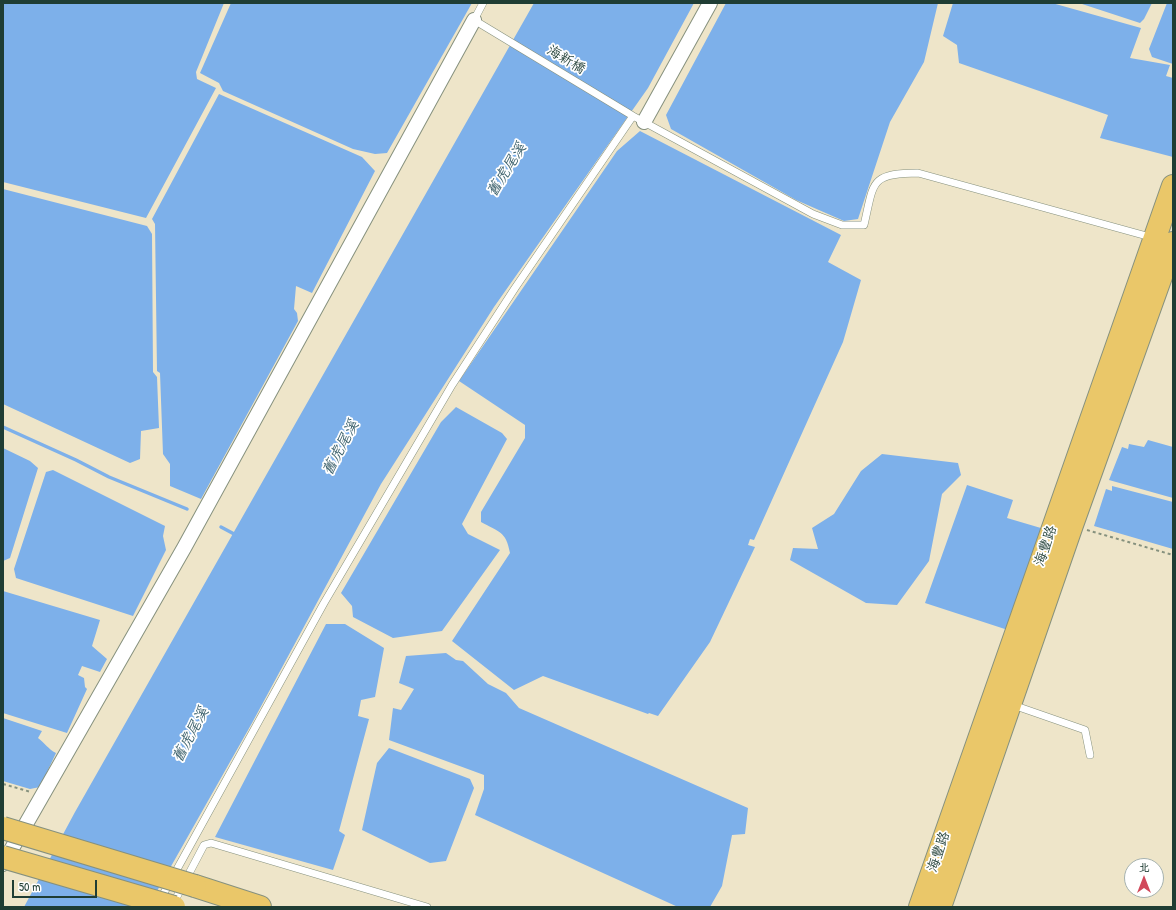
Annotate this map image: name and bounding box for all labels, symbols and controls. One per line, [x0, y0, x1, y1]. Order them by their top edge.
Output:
street label: 海新橋 [544, 42, 588, 78]
water label: 舊虎尾溪 [483, 140, 531, 200]
water label: 舊虎尾溪 [319, 417, 363, 479]
street label: 海豐路 [1031, 523, 1061, 569]
water label: 舊虎尾溪 [169, 704, 213, 766]
street label: 海豐路 [924, 829, 954, 875]
north arrow [1124, 858, 1164, 898]
text: 北 [1139, 860, 1150, 874]
scale bar [14, 872, 99, 898]
text: 50 m [19, 878, 40, 895]

